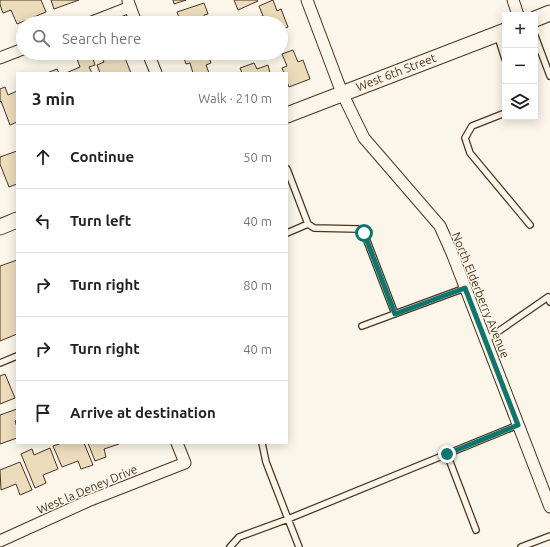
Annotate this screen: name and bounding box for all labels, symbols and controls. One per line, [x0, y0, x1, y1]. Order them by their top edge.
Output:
map controls [502, 12, 538, 120]
button: + [502, 12, 538, 48]
search box [16, 16, 288, 60]
icon: search [30, 27, 52, 49]
text: Search here [62, 30, 141, 47]
button: − [502, 48, 538, 84]
street label: West 6th Street [354, 51, 438, 93]
button: layers [502, 84, 538, 120]
text: 3 min [32, 89, 75, 108]
text: Walk · 210 m [198, 91, 272, 105]
icon: ahead [32, 146, 54, 168]
text: Continue [70, 148, 134, 165]
text: 50 m [243, 150, 272, 164]
icon: left [32, 210, 54, 232]
text: Turn left [70, 212, 131, 229]
text: 40 m [243, 214, 272, 228]
route start [355, 224, 373, 242]
street label: North Elderberry Avenue [450, 230, 512, 360]
icon: right [32, 274, 54, 296]
text: Turn right [70, 276, 140, 293]
text: 80 m [243, 278, 272, 292]
icon: right [32, 338, 54, 360]
text: Turn right [70, 340, 140, 357]
text: 40 m [243, 342, 272, 356]
icon: arrive [32, 402, 54, 424]
text: Arrive at destination [70, 404, 216, 421]
route end [438, 445, 456, 463]
street label: West la Deney Drive [35, 462, 139, 516]

